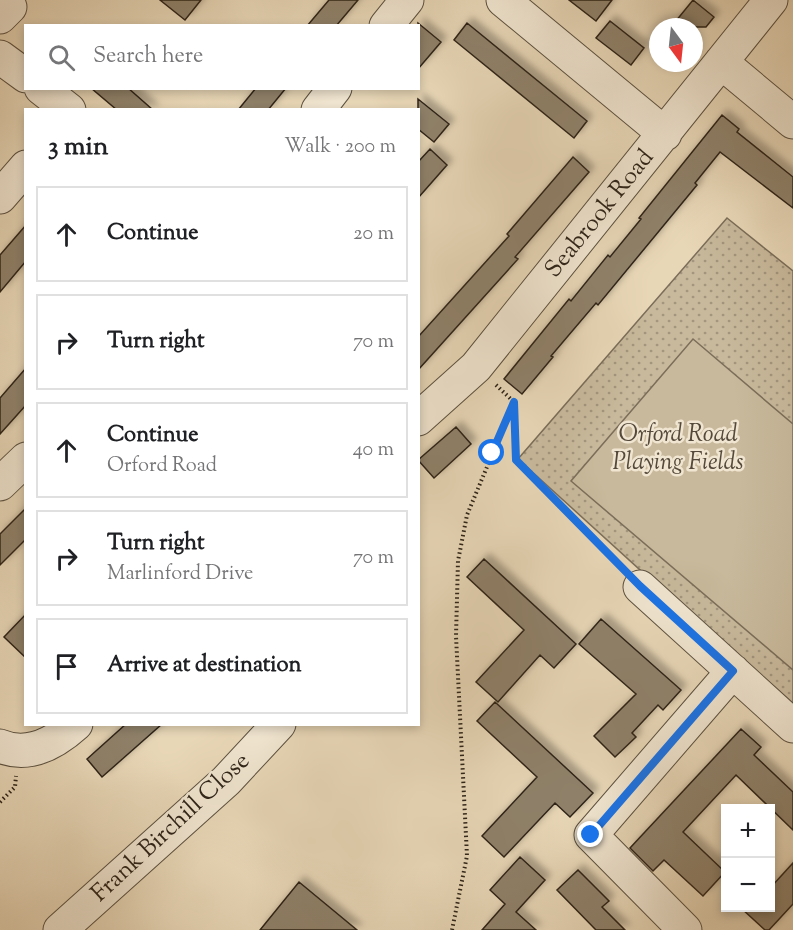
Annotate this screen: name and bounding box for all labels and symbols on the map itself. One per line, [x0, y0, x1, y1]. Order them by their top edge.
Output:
north arrow [649, 18, 703, 72]
street label: Seabrook Road [537, 142, 663, 286]
park label: Orford Road Playing Fields [612, 418, 744, 480]
route start [478, 439, 504, 465]
street label: Frank Birchill Close [84, 745, 258, 911]
route end [577, 821, 603, 847]

